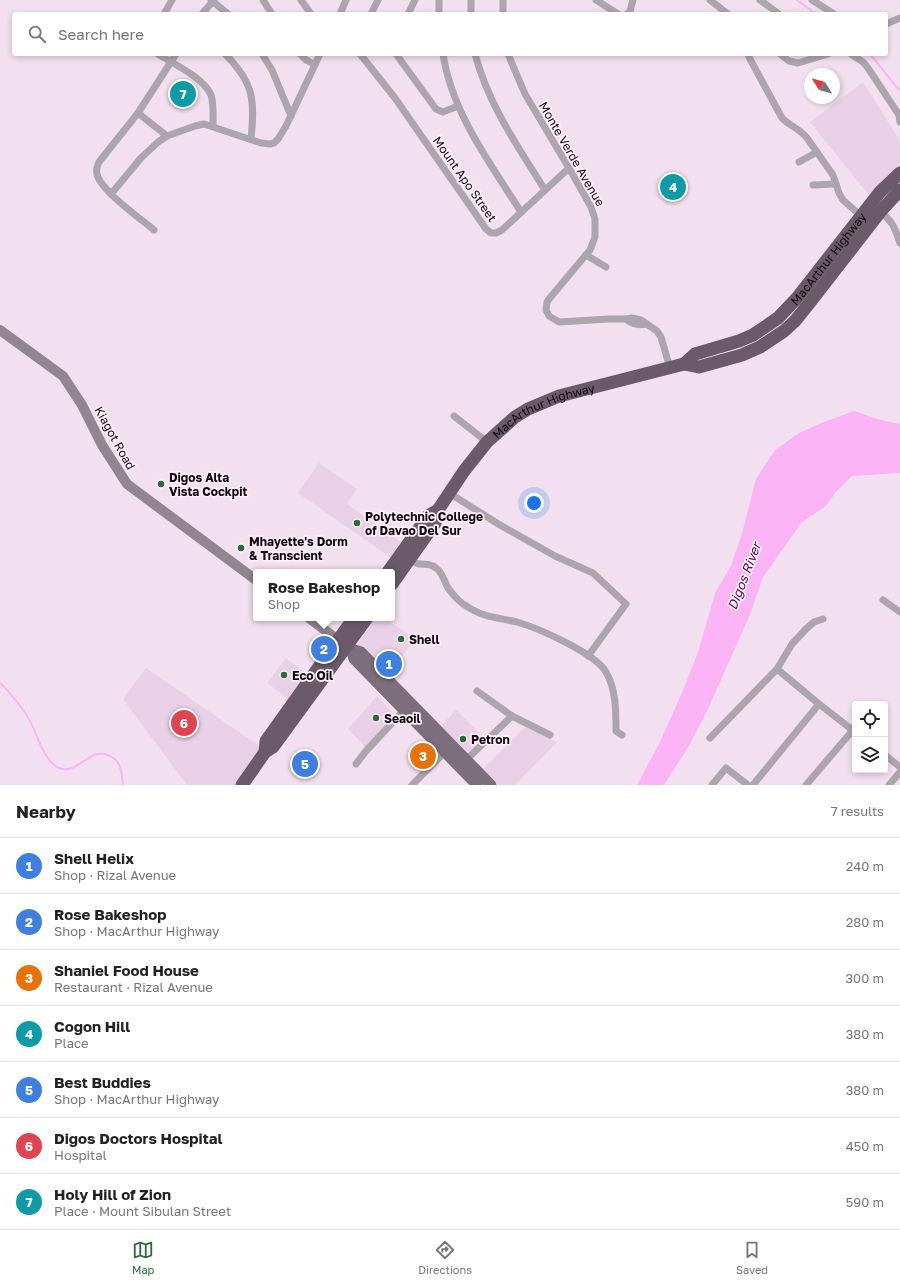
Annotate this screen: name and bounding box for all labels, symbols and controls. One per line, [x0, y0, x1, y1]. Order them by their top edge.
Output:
search box [12, 12, 888, 56]
icon: search [26, 23, 48, 45]
text: Search here [58, 25, 144, 43]
north arrow [804, 68, 840, 104]
pin: 7 [170, 79, 196, 109]
street label: Monte Verde Avenue [536, 99, 608, 209]
street label: Mount Apo Street [430, 133, 500, 225]
pin: 4 [660, 172, 686, 202]
street label: MacArthur Highway [787, 209, 869, 308]
street label: MacArthur Highway [489, 380, 596, 441]
street label: Kiagot Road [91, 404, 139, 472]
place label: Digos Alta Vista Cockpit [169, 470, 247, 499]
marker: Digos Alta Vista Cockpit [156, 479, 166, 489]
your location [524, 493, 544, 513]
place label: Polytechnic College of Davao Del Sur [365, 509, 483, 538]
marker: Polytechnic College of Davao Del Sur [352, 518, 362, 528]
place label: Mhayette's Dorm & Transcient [249, 534, 348, 563]
water label: Digos River [724, 538, 765, 612]
marker: Mhayette's Dorm & Transcient [236, 543, 246, 553]
popup [253, 569, 395, 621]
text: Rose Bakeshop [268, 578, 380, 596]
text: Shop [268, 596, 300, 612]
place label: Shell [409, 632, 439, 647]
pin: 2 [311, 634, 337, 664]
marker: Shell [396, 634, 406, 644]
pin: 1 [376, 649, 402, 679]
place label: Eco Oil [292, 668, 333, 683]
marker: Eco Oil [279, 670, 289, 680]
map controls [852, 701, 888, 773]
button: locate [852, 701, 888, 737]
pin: 6 [171, 708, 197, 738]
place label: Seaoil [384, 711, 421, 726]
marker: Seaoil [371, 713, 381, 723]
place label: Petron [471, 732, 510, 747]
marker: Petron [458, 734, 468, 744]
button: layers [852, 737, 888, 773]
pin: 3 [410, 741, 436, 771]
pin: 5 [292, 749, 318, 779]
text: Nearby [16, 801, 76, 822]
text: 7 results [831, 803, 884, 819]
text: Shell Helix [54, 849, 134, 867]
text: 1 [26, 858, 32, 874]
text: 240 m [846, 858, 884, 874]
text: Shop · Rizal Avenue [54, 867, 176, 883]
text: Rose Bakeshop [54, 905, 166, 923]
text: 2 [25, 914, 33, 930]
text: 280 m [846, 914, 884, 930]
text: Shop · MacArthur Highway [54, 923, 219, 939]
text: Shaniel Food House [54, 961, 199, 979]
text: 3 [25, 970, 33, 986]
text: 300 m [846, 970, 884, 986]
text: Restaurant · Rizal Avenue [54, 979, 213, 995]
text: Cogon Hill [54, 1017, 130, 1035]
text: 4 [25, 1026, 33, 1042]
text: 380 m [846, 1026, 884, 1042]
text: Place [54, 1035, 89, 1051]
text: Best Buddies [54, 1073, 151, 1091]
text: 5 [25, 1082, 33, 1098]
text: 380 m [846, 1082, 884, 1098]
text: Shop · MacArthur Highway [54, 1091, 219, 1107]
text: Digos Doctors Hospital [54, 1129, 222, 1147]
text: 6 [25, 1138, 33, 1154]
text: 450 m [846, 1138, 884, 1154]
text: Hospital [54, 1147, 107, 1163]
text: Holy Hill of Zion [54, 1185, 171, 1203]
text: 7 [25, 1194, 33, 1210]
text: 590 m [846, 1194, 884, 1210]
text: Place · Mount Sibulan Street [54, 1203, 231, 1219]
tab: Map [132, 1239, 154, 1276]
tab: Directions [418, 1239, 472, 1276]
tab: Saved [736, 1239, 768, 1276]

